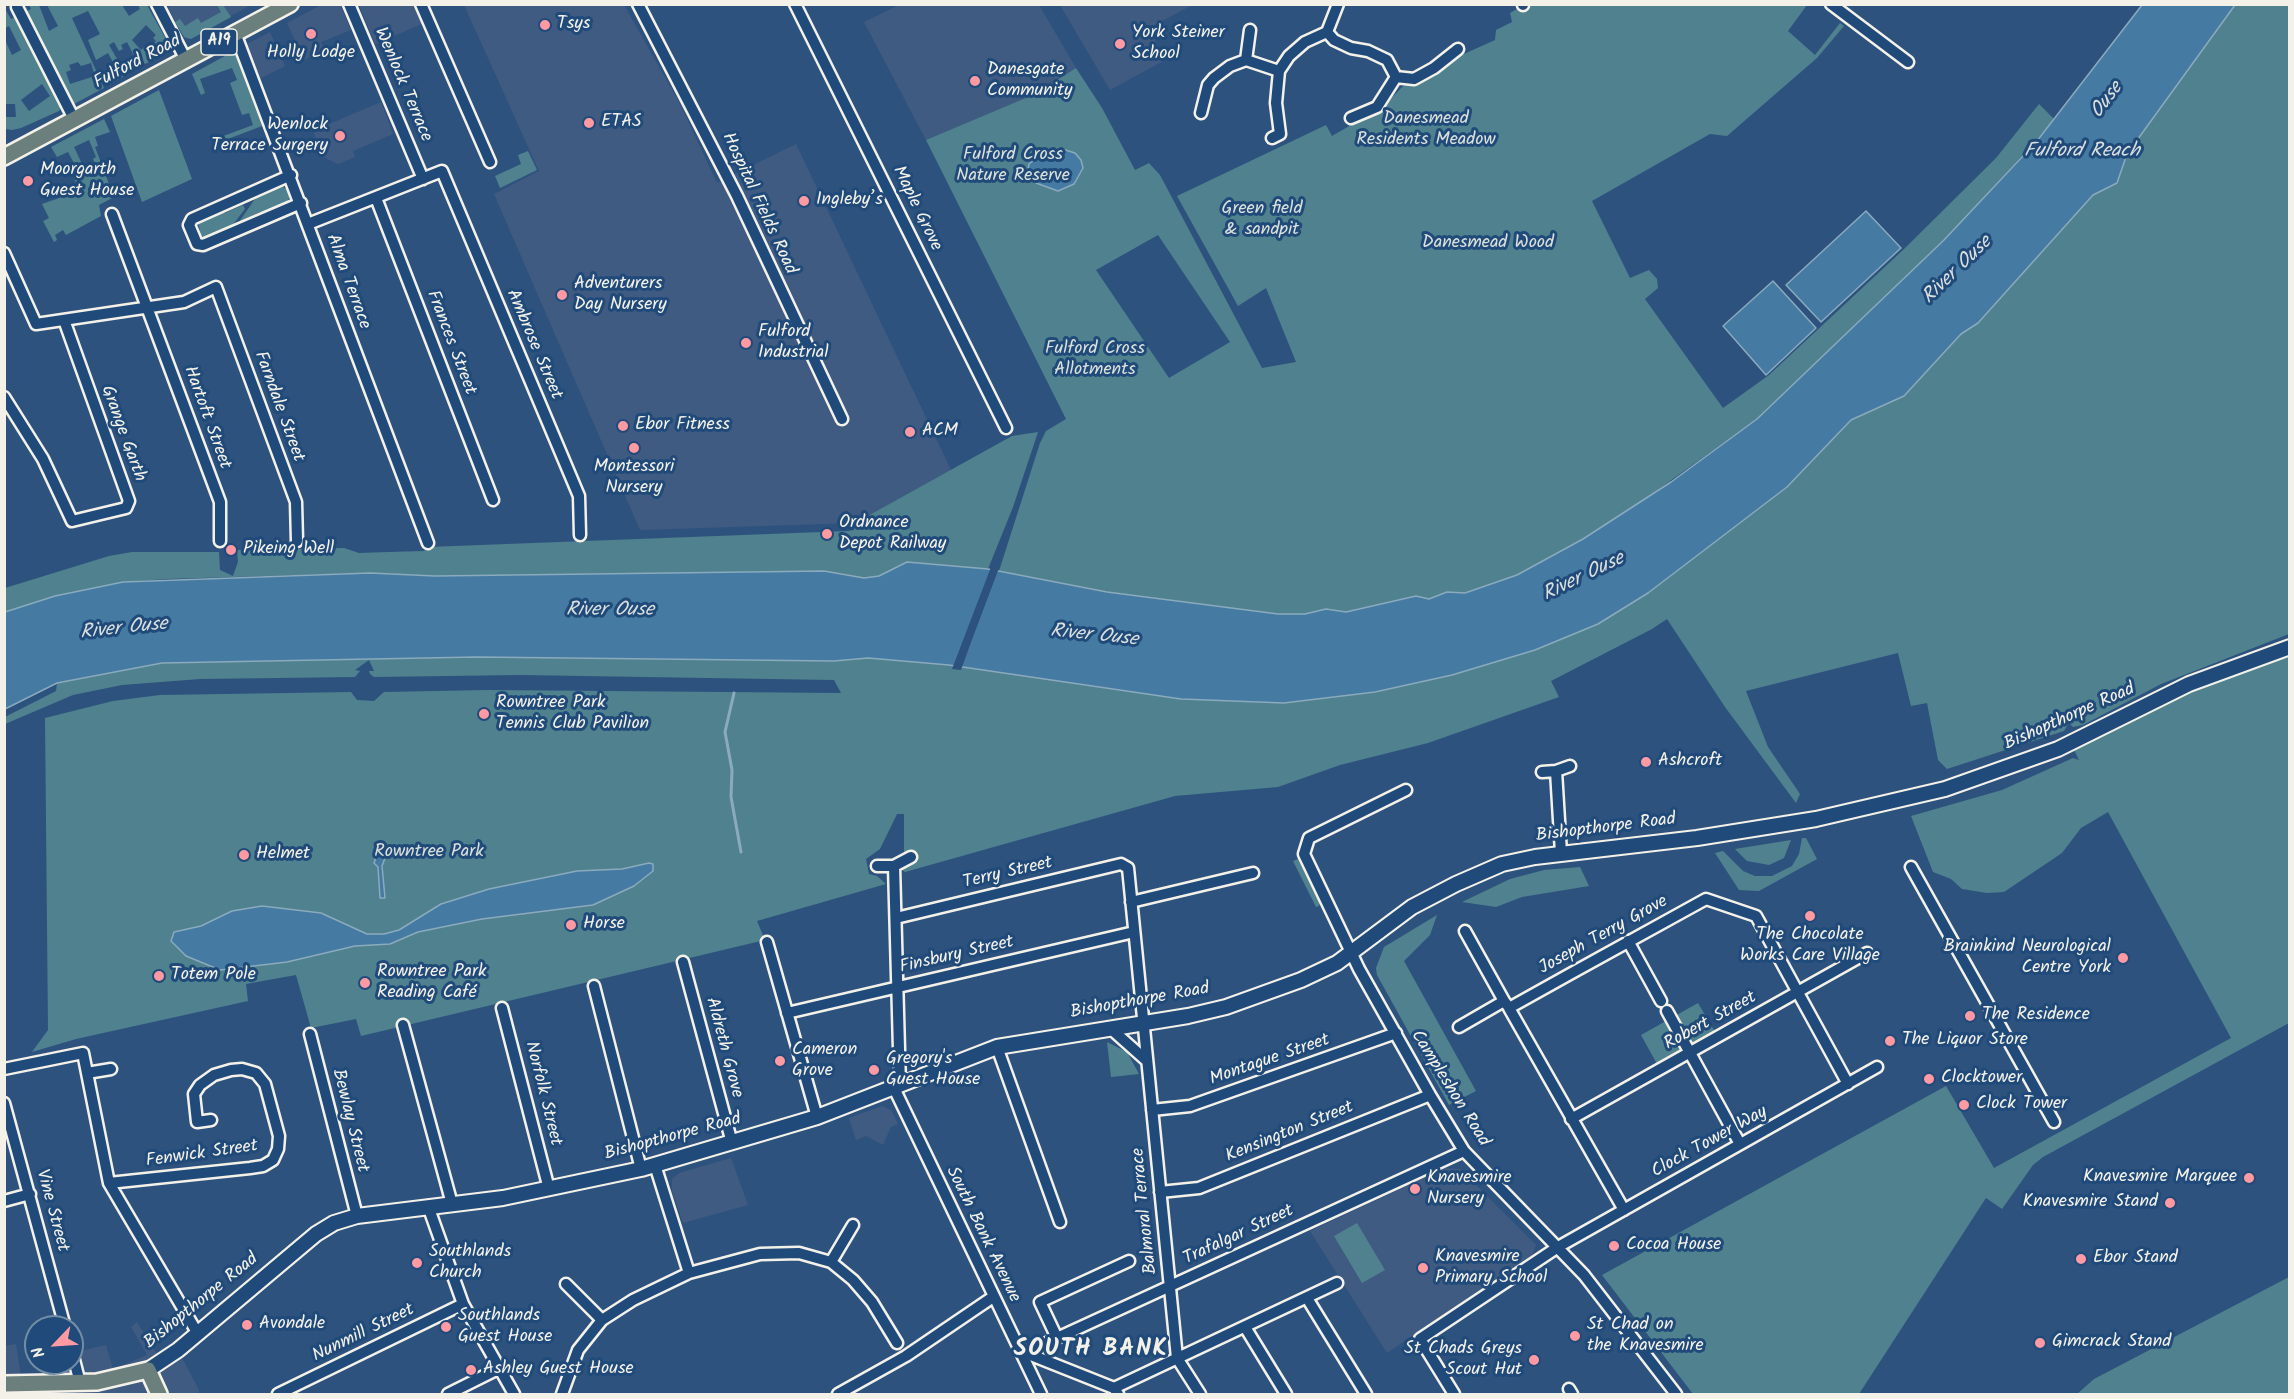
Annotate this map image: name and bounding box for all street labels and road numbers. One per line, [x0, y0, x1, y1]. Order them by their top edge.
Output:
street label: Wenlock Terrace [368, 25, 436, 145]
road number: A19 [201, 29, 237, 55]
street label: Fulford Road [91, 31, 185, 95]
street label: Hospital Fields Road [716, 130, 800, 278]
street label: Maple Grove [886, 163, 946, 255]
street label: Alma Terrace [320, 232, 374, 332]
street label: Ambrose Street [500, 287, 566, 403]
street label: Frances Street [420, 288, 480, 398]
street label: Farndale Street [248, 349, 308, 465]
street label: Hartoft Street [177, 363, 235, 473]
street label: Grange Garth [95, 383, 149, 485]
street label: Bishopthorpe Road [2001, 680, 2139, 756]
street label: Bishopthorpe Road [1535, 810, 1677, 848]
street label: Terry Street [961, 853, 1055, 895]
street label: Joseph Terry Grove [1536, 892, 1672, 980]
street label: Finsbury Street [898, 932, 1016, 980]
street label: Bishopthorpe Road [1069, 979, 1211, 1025]
street label: Robert Street [1661, 988, 1761, 1056]
street label: Aldreth Grove [699, 995, 747, 1101]
street label: Campleshon Road [1405, 1027, 1493, 1151]
street label: Montague Street [1207, 1030, 1333, 1092]
street label: Norfolk Street [519, 1040, 565, 1148]
street label: Bewlay Street [326, 1067, 372, 1175]
street label: Kensington Street [1223, 1098, 1357, 1168]
street label: Clock Tower Way [1648, 1102, 1772, 1184]
street label: Bishopthorpe Road [602, 1109, 744, 1167]
street label: Fenwick Street [145, 1136, 259, 1174]
street label: Balmoral Terrace [1129, 1147, 1163, 1275]
street label: South Bank Avenue [940, 1164, 1024, 1306]
street label: Vine Street [30, 1167, 72, 1255]
street label: Trafalgar Street [1180, 1201, 1298, 1271]
street label: Bishopthorpe Road [141, 1249, 263, 1355]
street label: Nunmill Street [310, 1300, 418, 1368]

